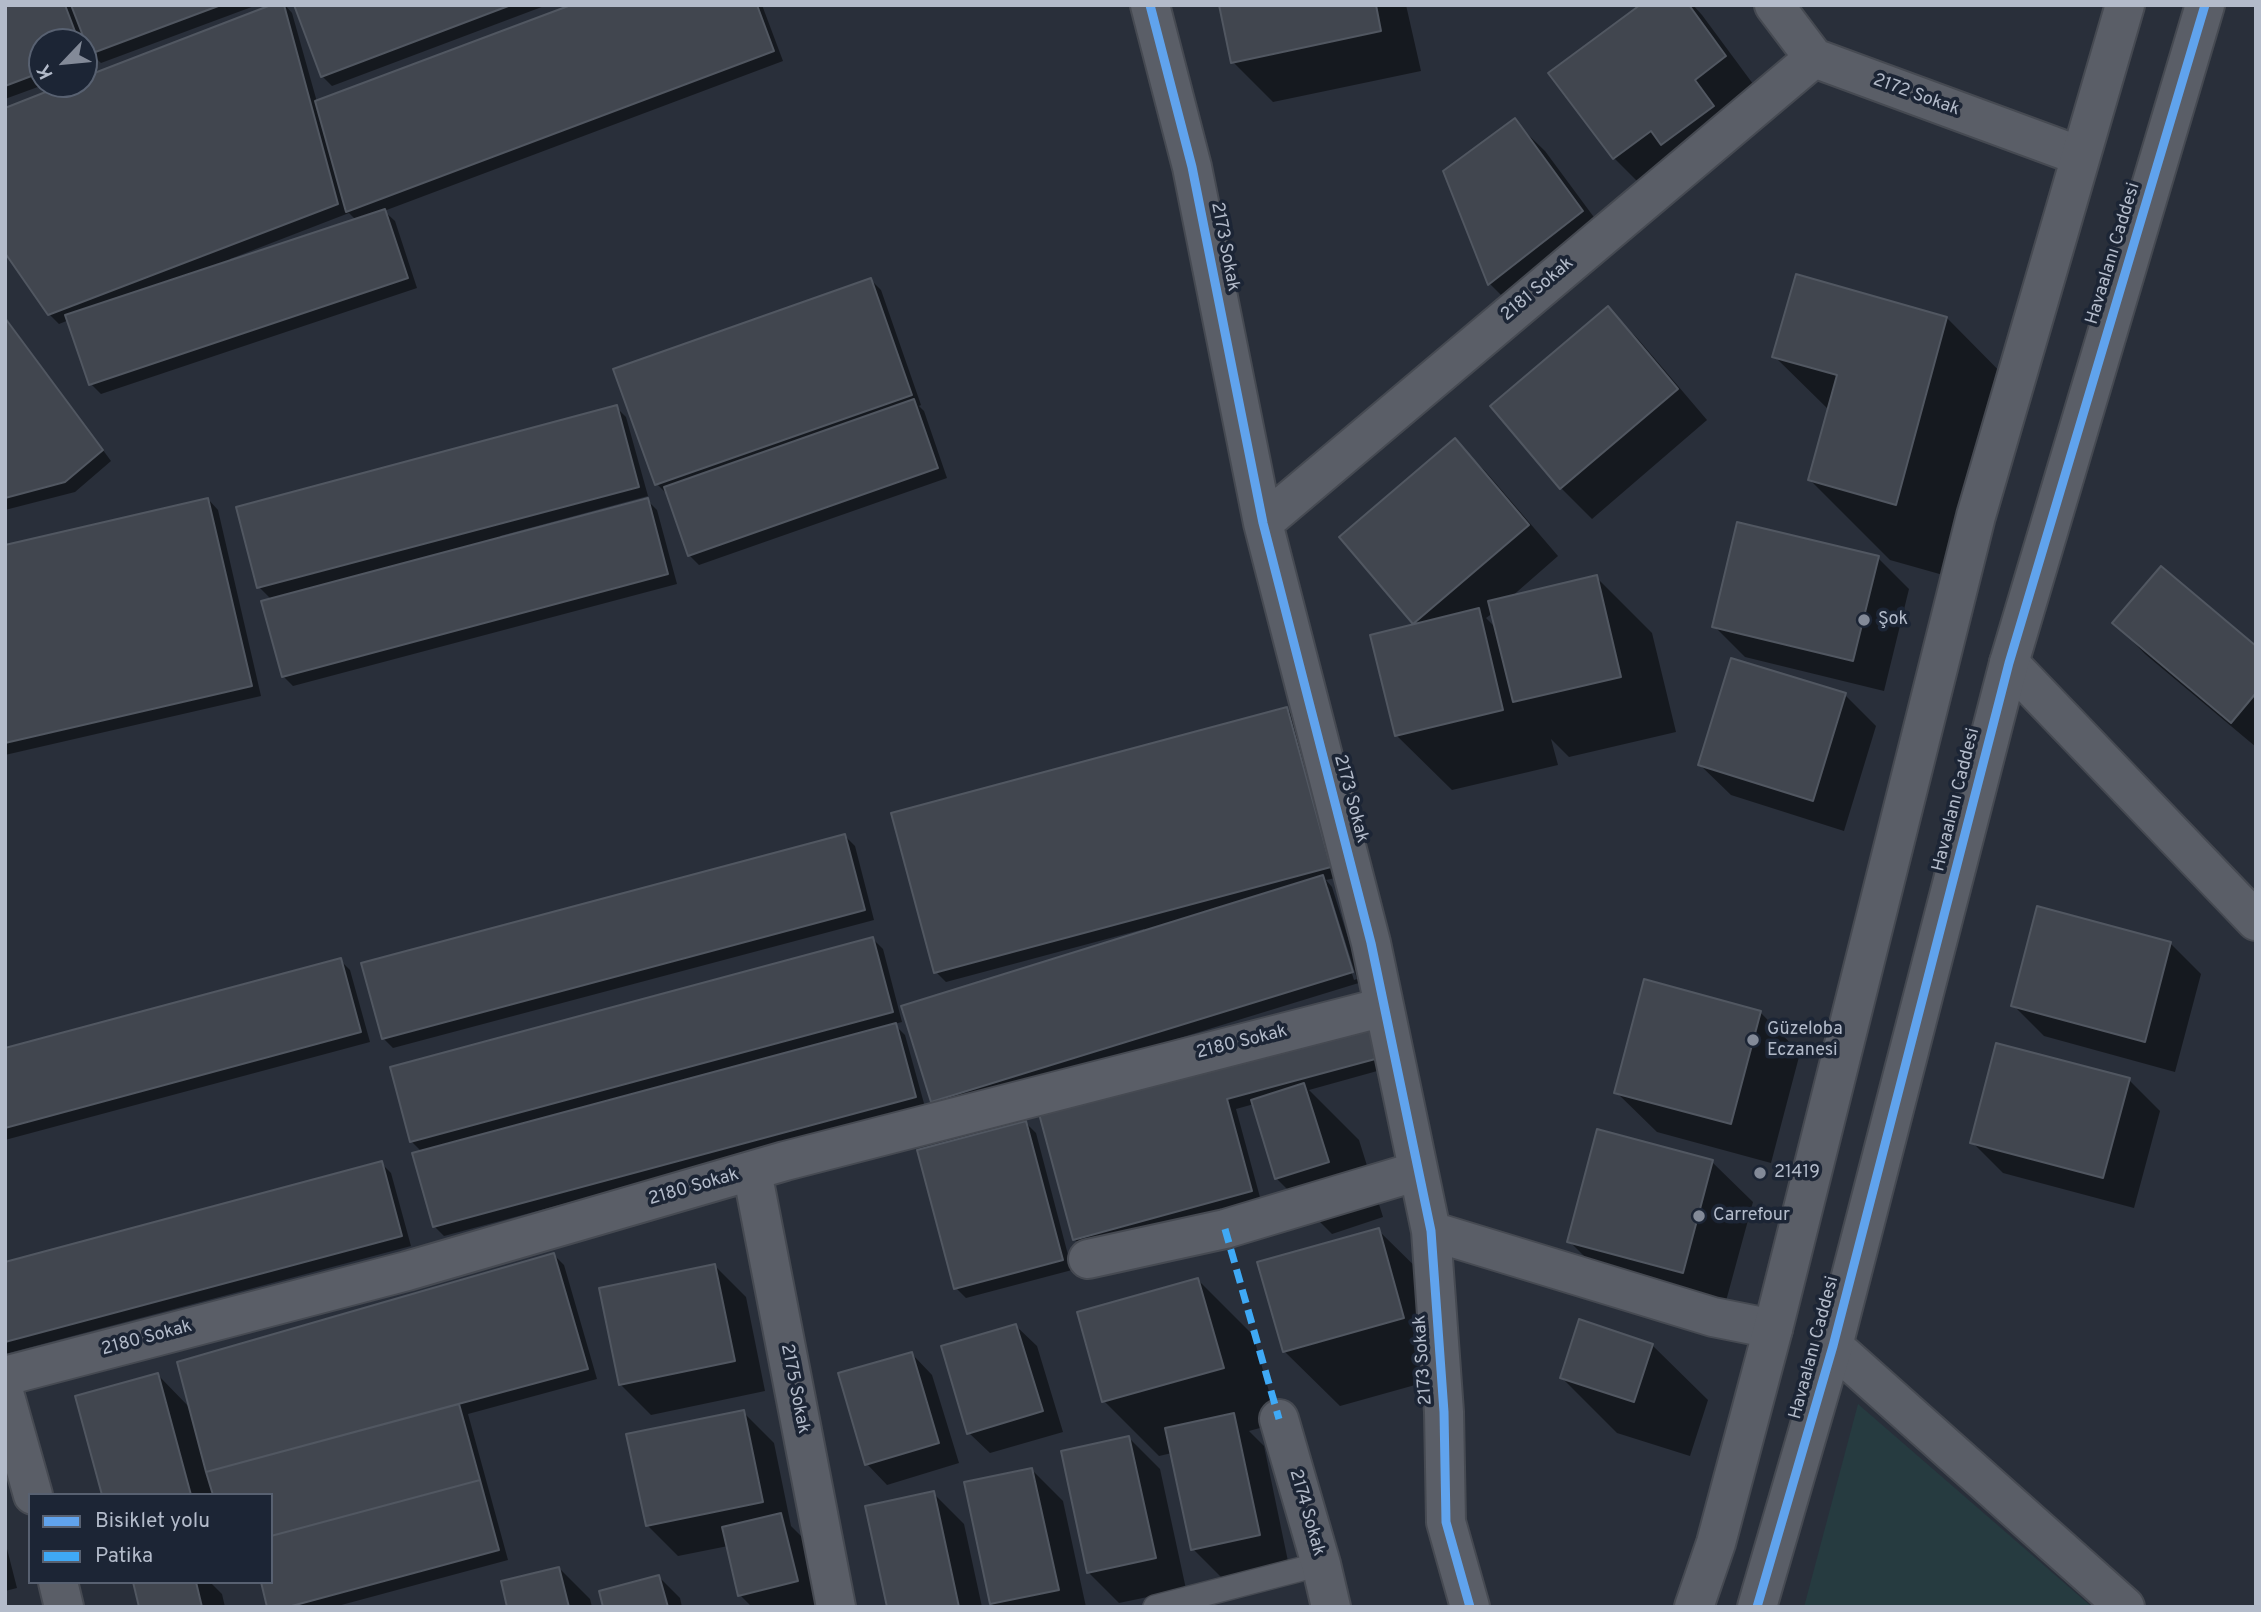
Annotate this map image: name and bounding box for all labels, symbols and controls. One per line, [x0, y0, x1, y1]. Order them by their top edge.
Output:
north arrow [28, 28, 98, 98]
text: K [32, 60, 60, 83]
street label: 2172 Sokak [1870, 70, 1962, 122]
street label: Havaalanı Caddesi [2082, 181, 2146, 327]
street label: 2173 Sokak [1205, 201, 1243, 293]
street label: 2181 Sokak [1497, 253, 1579, 327]
place label: Şok [1878, 609, 1908, 631]
marker: Şok [1856, 612, 1872, 628]
street label: Havaalanı Caddesi [1929, 726, 1985, 874]
street label: 2173 Sokak [1328, 753, 1372, 845]
place label: Güzeloba Eczanesi [1767, 1019, 1843, 1062]
street label: 2180 Sokak [1194, 1021, 1290, 1065]
marker: Güzeloba Eczanesi [1745, 1032, 1761, 1048]
place label: 21419 [1774, 1162, 1820, 1184]
street label: 2180 Sokak [646, 1165, 742, 1211]
marker: 21419 [1752, 1165, 1768, 1181]
place label: Carrefour [1713, 1205, 1790, 1227]
marker: Carrefour [1691, 1208, 1707, 1224]
street label: Havaalanı Caddesi [1786, 1274, 1844, 1422]
street label: 2173 Sokak [1410, 1314, 1438, 1406]
street label: 2180 Sokak [99, 1317, 195, 1361]
street label: 2175 Sokak [775, 1342, 813, 1436]
street label: 2174 Sokak [1283, 1467, 1329, 1559]
legend [28, 1493, 273, 1584]
text: Bisiklet yolu [95, 1508, 210, 1535]
text: Patika [95, 1543, 153, 1570]

